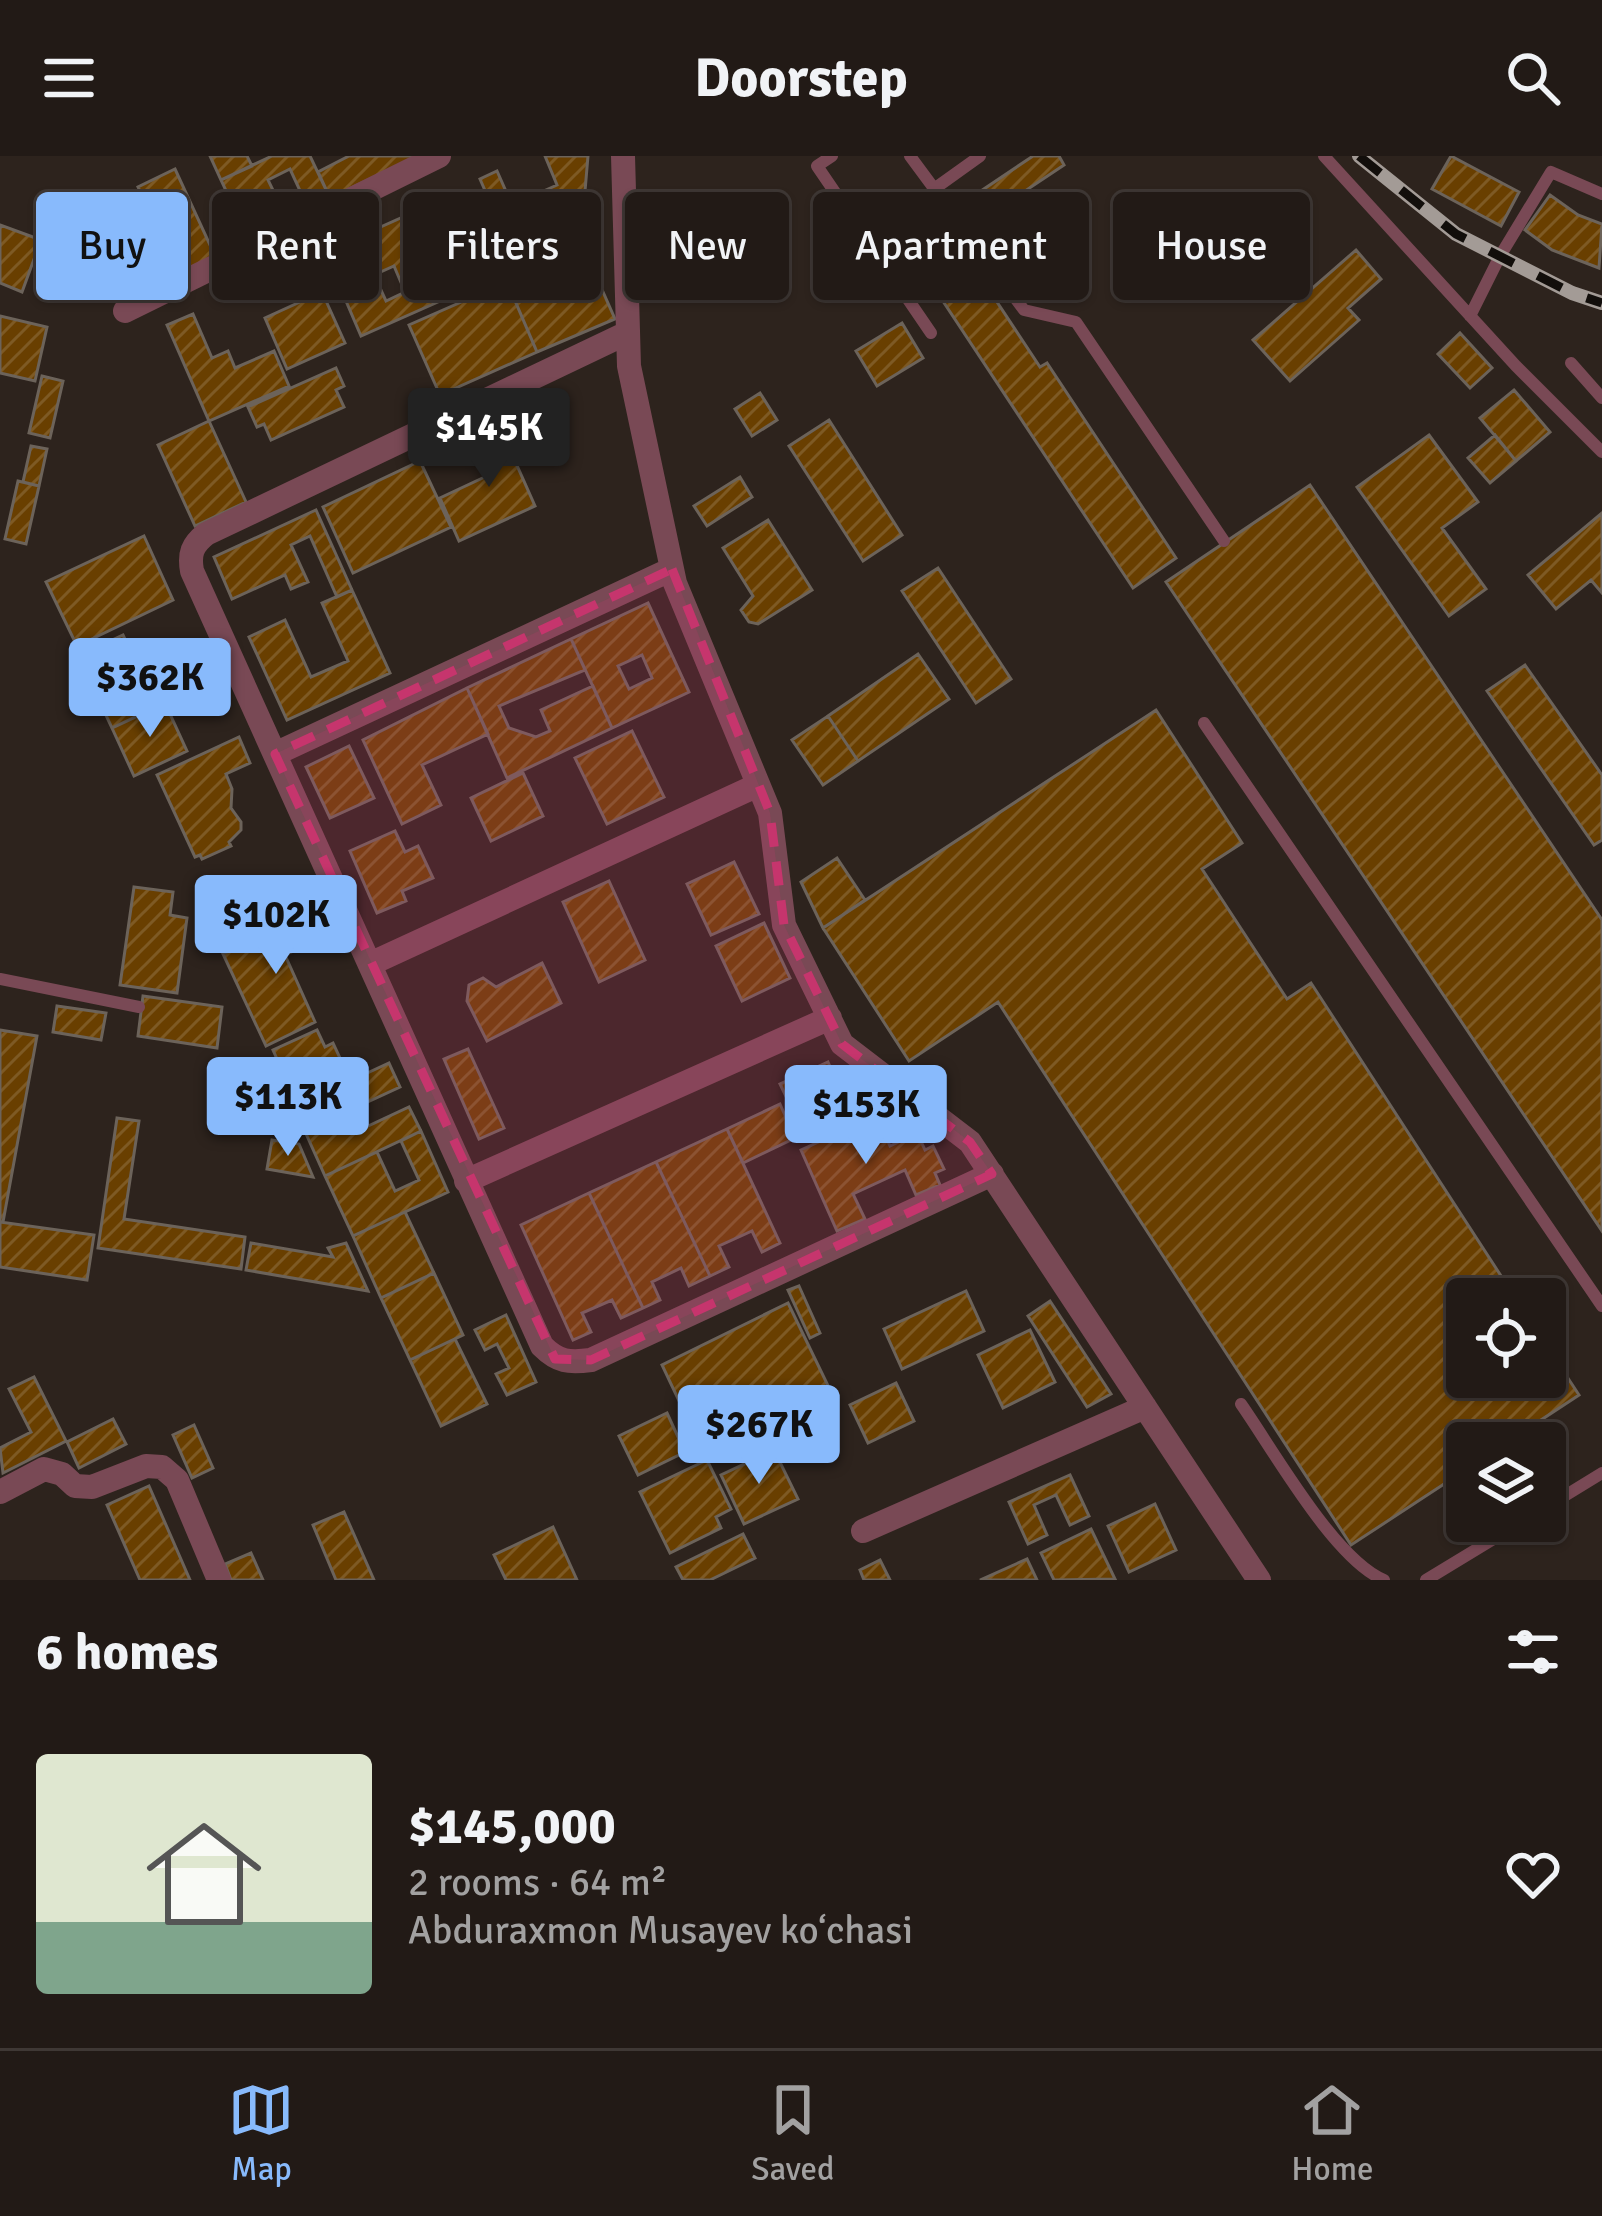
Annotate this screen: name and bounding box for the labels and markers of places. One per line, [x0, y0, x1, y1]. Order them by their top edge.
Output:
pin: $145K [405, 388, 573, 490]
pin: $362K [66, 638, 234, 740]
pin: $102K [192, 875, 360, 977]
pin: $113K [204, 1057, 372, 1159]
pin: $153K [782, 1065, 950, 1167]
pin: $267K [675, 1385, 843, 1487]

